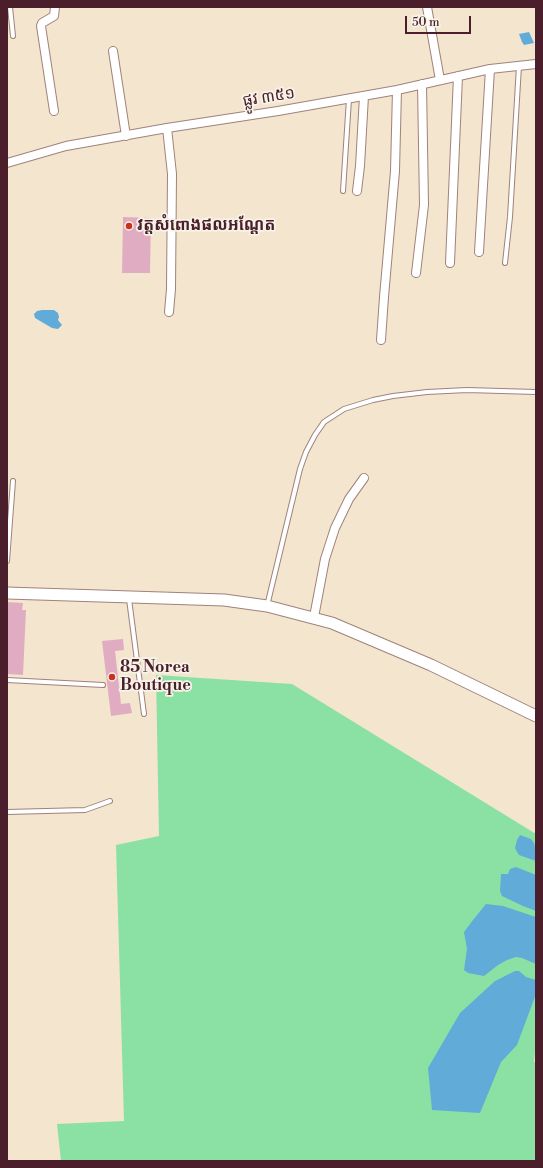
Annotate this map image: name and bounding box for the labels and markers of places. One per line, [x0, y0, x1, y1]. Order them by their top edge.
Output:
place label: វត្តសំពោងផលអណ្តែត [137, 216, 275, 236]
marker: វត្តសំពោងផលអណ្តែត [124, 221, 134, 231]
place label: 85 Norea Boutique [120, 658, 191, 696]
marker: 85 Norea Boutique [107, 672, 117, 682]

